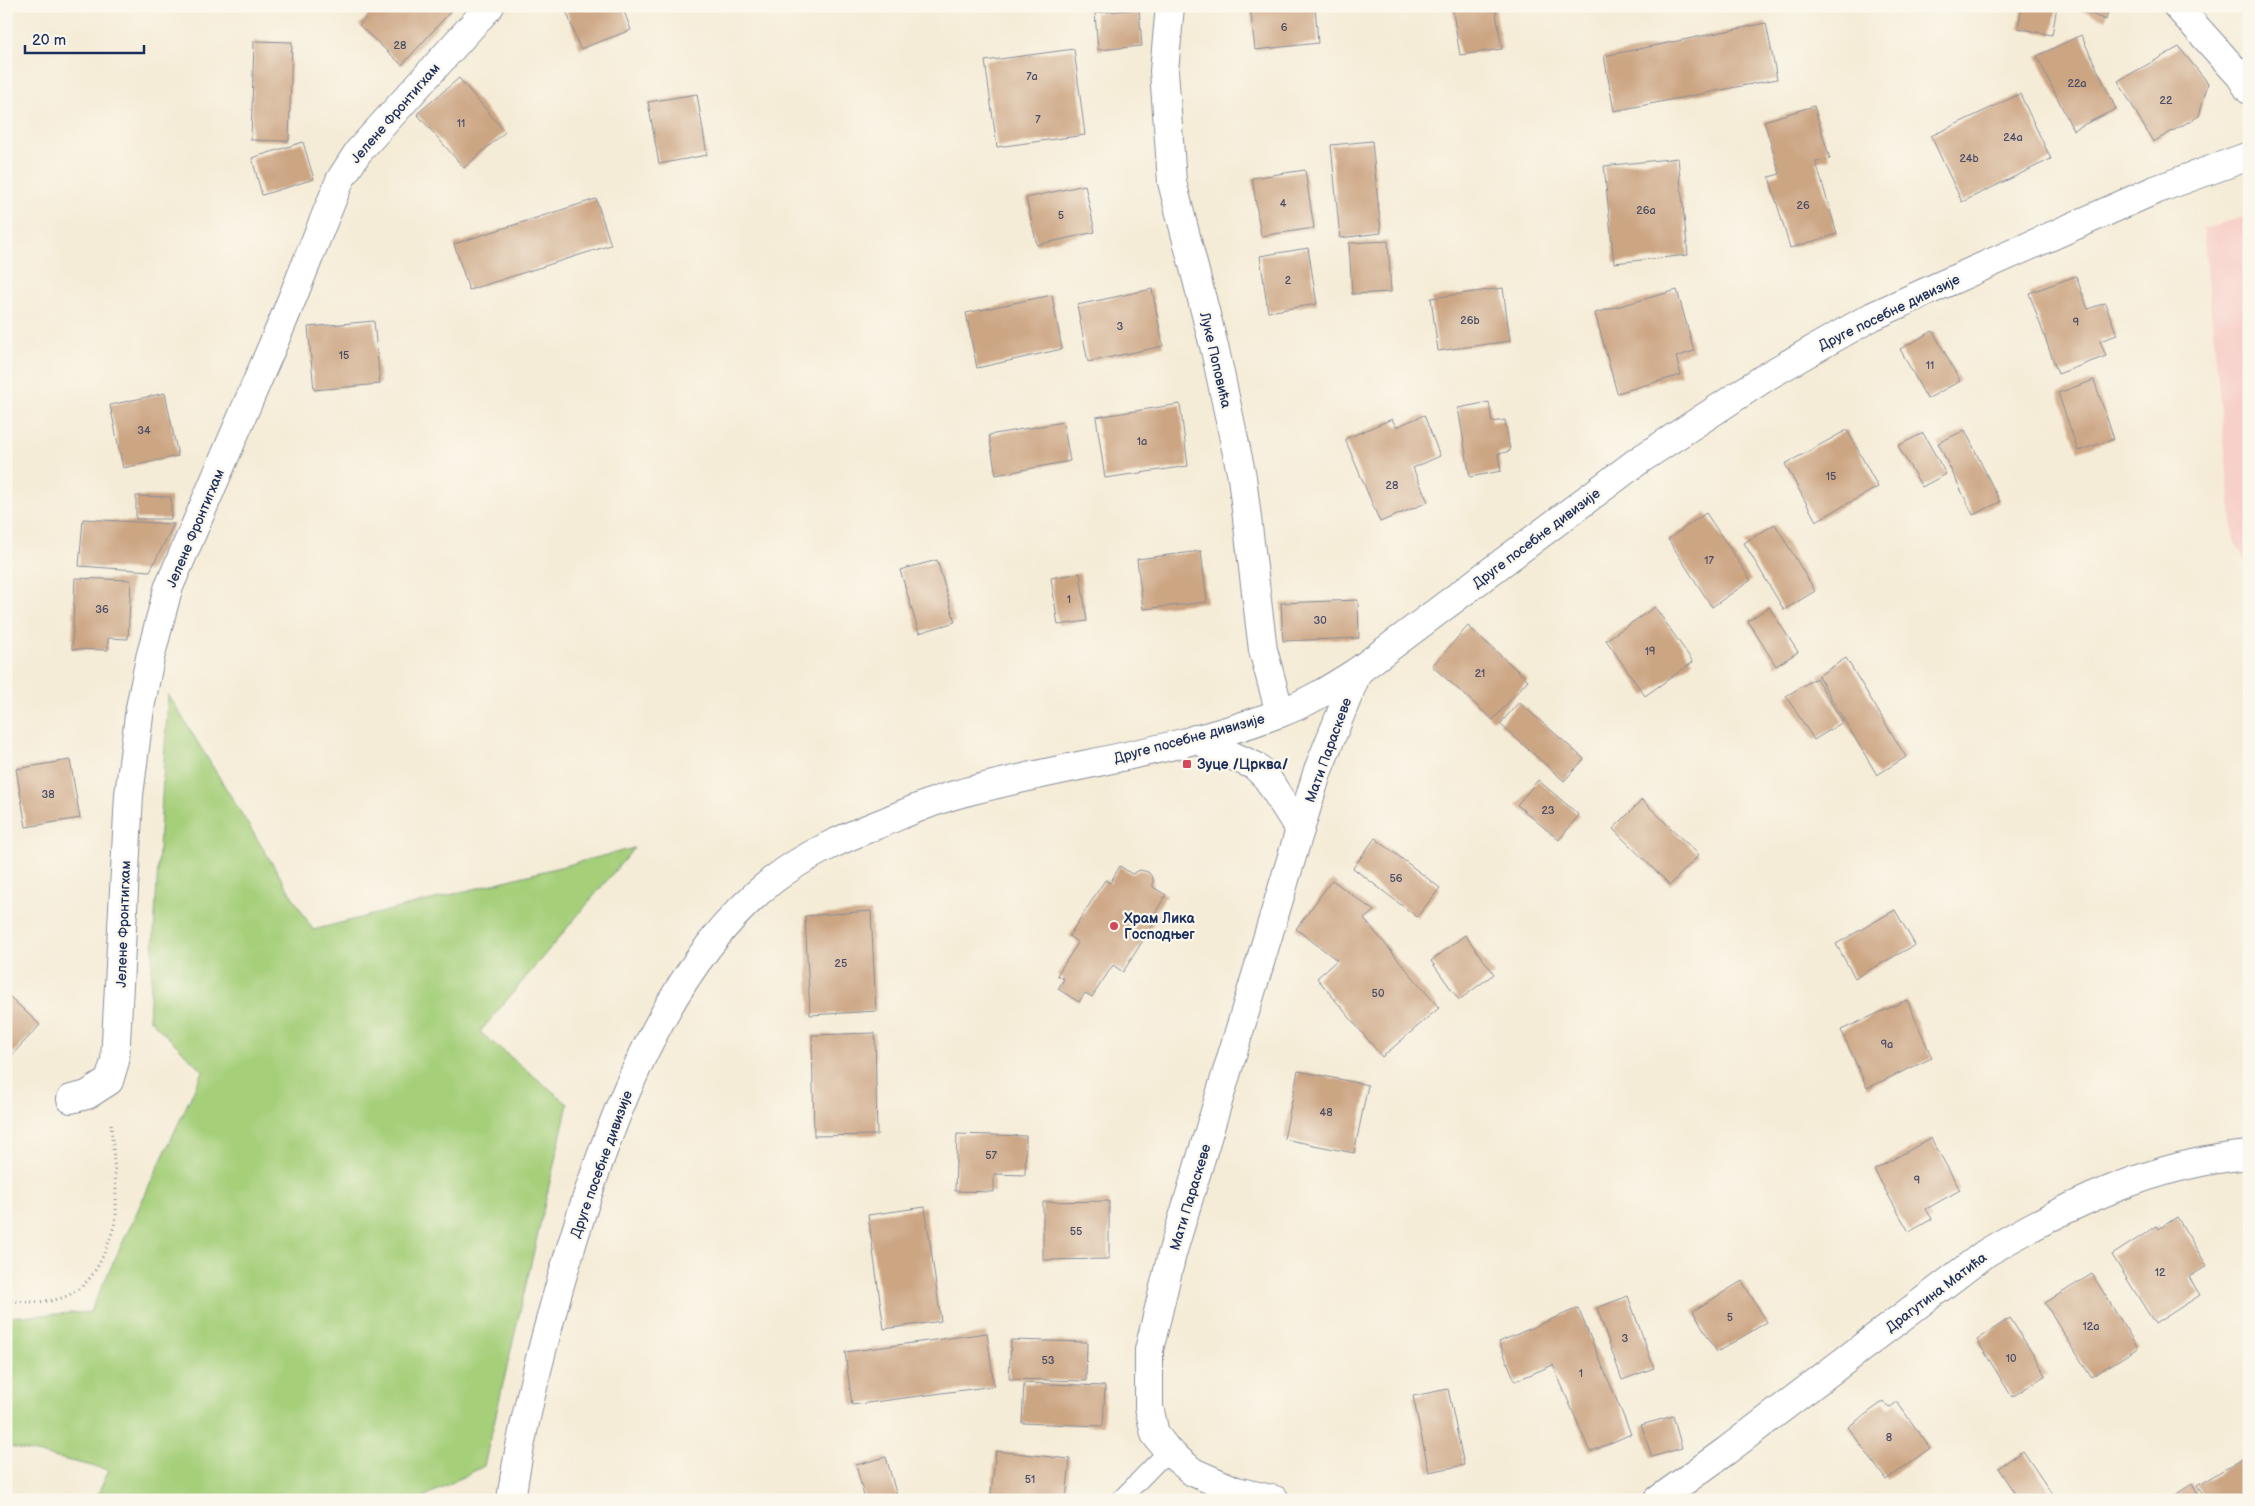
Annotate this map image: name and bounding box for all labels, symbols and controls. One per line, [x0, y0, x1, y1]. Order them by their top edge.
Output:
house number: 6 [1281, 21, 1288, 34]
scale bar [25, 22, 144, 54]
text: 20 m [32, 31, 66, 50]
house number: 28 [394, 39, 406, 52]
street label: Јелене Фронтигхам [347, 60, 443, 167]
house number: 7a [1026, 70, 1038, 83]
house number: 22a [2067, 77, 2087, 90]
house number: 22 [2160, 94, 2173, 107]
house number: 7 [1035, 113, 1041, 126]
house number: 11 [457, 117, 465, 130]
house number: 24a [2003, 131, 2023, 144]
house number: 24b [1959, 152, 1979, 165]
house number: 4 [1280, 197, 1287, 210]
house number: 26 [1796, 199, 1810, 212]
house number: 26a [1636, 204, 1656, 217]
house number: 5 [1058, 209, 1064, 222]
street label: Друге посебне дивизије [1816, 271, 1963, 354]
house number: 2 [1285, 274, 1292, 287]
street label: Луке Поповића [1196, 309, 1235, 410]
house number: 26b [1460, 314, 1480, 327]
house number: 9 [2073, 316, 2079, 329]
house number: 3 [1117, 320, 1124, 333]
house number: 15 [339, 349, 349, 362]
house number: 11 [1926, 359, 1934, 372]
house number: 34 [137, 424, 151, 437]
house number: 1a [1137, 435, 1147, 448]
street label: Јелене Фронтигхам [163, 466, 228, 590]
house number: 15 [1826, 470, 1836, 483]
house number: 28 [1386, 479, 1398, 492]
street label: Друге посебне дивизије [1469, 485, 1604, 592]
house number: 17 [1704, 554, 1714, 567]
house number: 1 [1067, 593, 1071, 606]
house number: 36 [95, 603, 109, 616]
house number: 30 [1313, 614, 1327, 627]
house number: 19 [1645, 645, 1655, 658]
house number: 21 [1475, 667, 1485, 680]
street label: Мати Параскеве [1302, 695, 1355, 805]
street label: Друге посебне дивизије [1112, 710, 1267, 767]
place label: Зуце /Црква/ [1197, 756, 1288, 773]
marker: Зуце /Црква/ [1181, 758, 1193, 770]
house number: 38 [41, 788, 55, 801]
house number: 23 [1541, 804, 1555, 817]
street label: Јелене Фронтигхам [113, 860, 134, 988]
house number: 56 [1389, 872, 1403, 885]
place label: Храм Лика Господњег [1123, 910, 1195, 943]
marker: Храм Лика Господњег [1108, 920, 1120, 932]
house number: 25 [835, 957, 847, 970]
house number: 50 [1372, 987, 1385, 1000]
house number: 9a [1881, 1038, 1893, 1051]
street label: Друге посебне дивизије [567, 1088, 636, 1240]
house number: 48 [1319, 1106, 1333, 1119]
street label: Мати Параскеве [1166, 1142, 1215, 1252]
house number: 57 [985, 1149, 997, 1162]
house number: 9 [1914, 1174, 1920, 1187]
house number: 55 [1070, 1225, 1082, 1238]
street label: Драгутина Матића [1883, 1249, 1991, 1336]
house number: 12 [2155, 1266, 2166, 1279]
house number: 5 [1727, 1311, 1733, 1324]
house number: 12a [2083, 1320, 2099, 1333]
house number: 3 [1622, 1332, 1629, 1345]
house number: 10 [2006, 1352, 2017, 1365]
house number: 53 [1041, 1354, 1055, 1367]
house number: 1 [1579, 1367, 1583, 1380]
house number: 8 [1886, 1431, 1892, 1444]
house number: 51 [1025, 1473, 1035, 1486]

